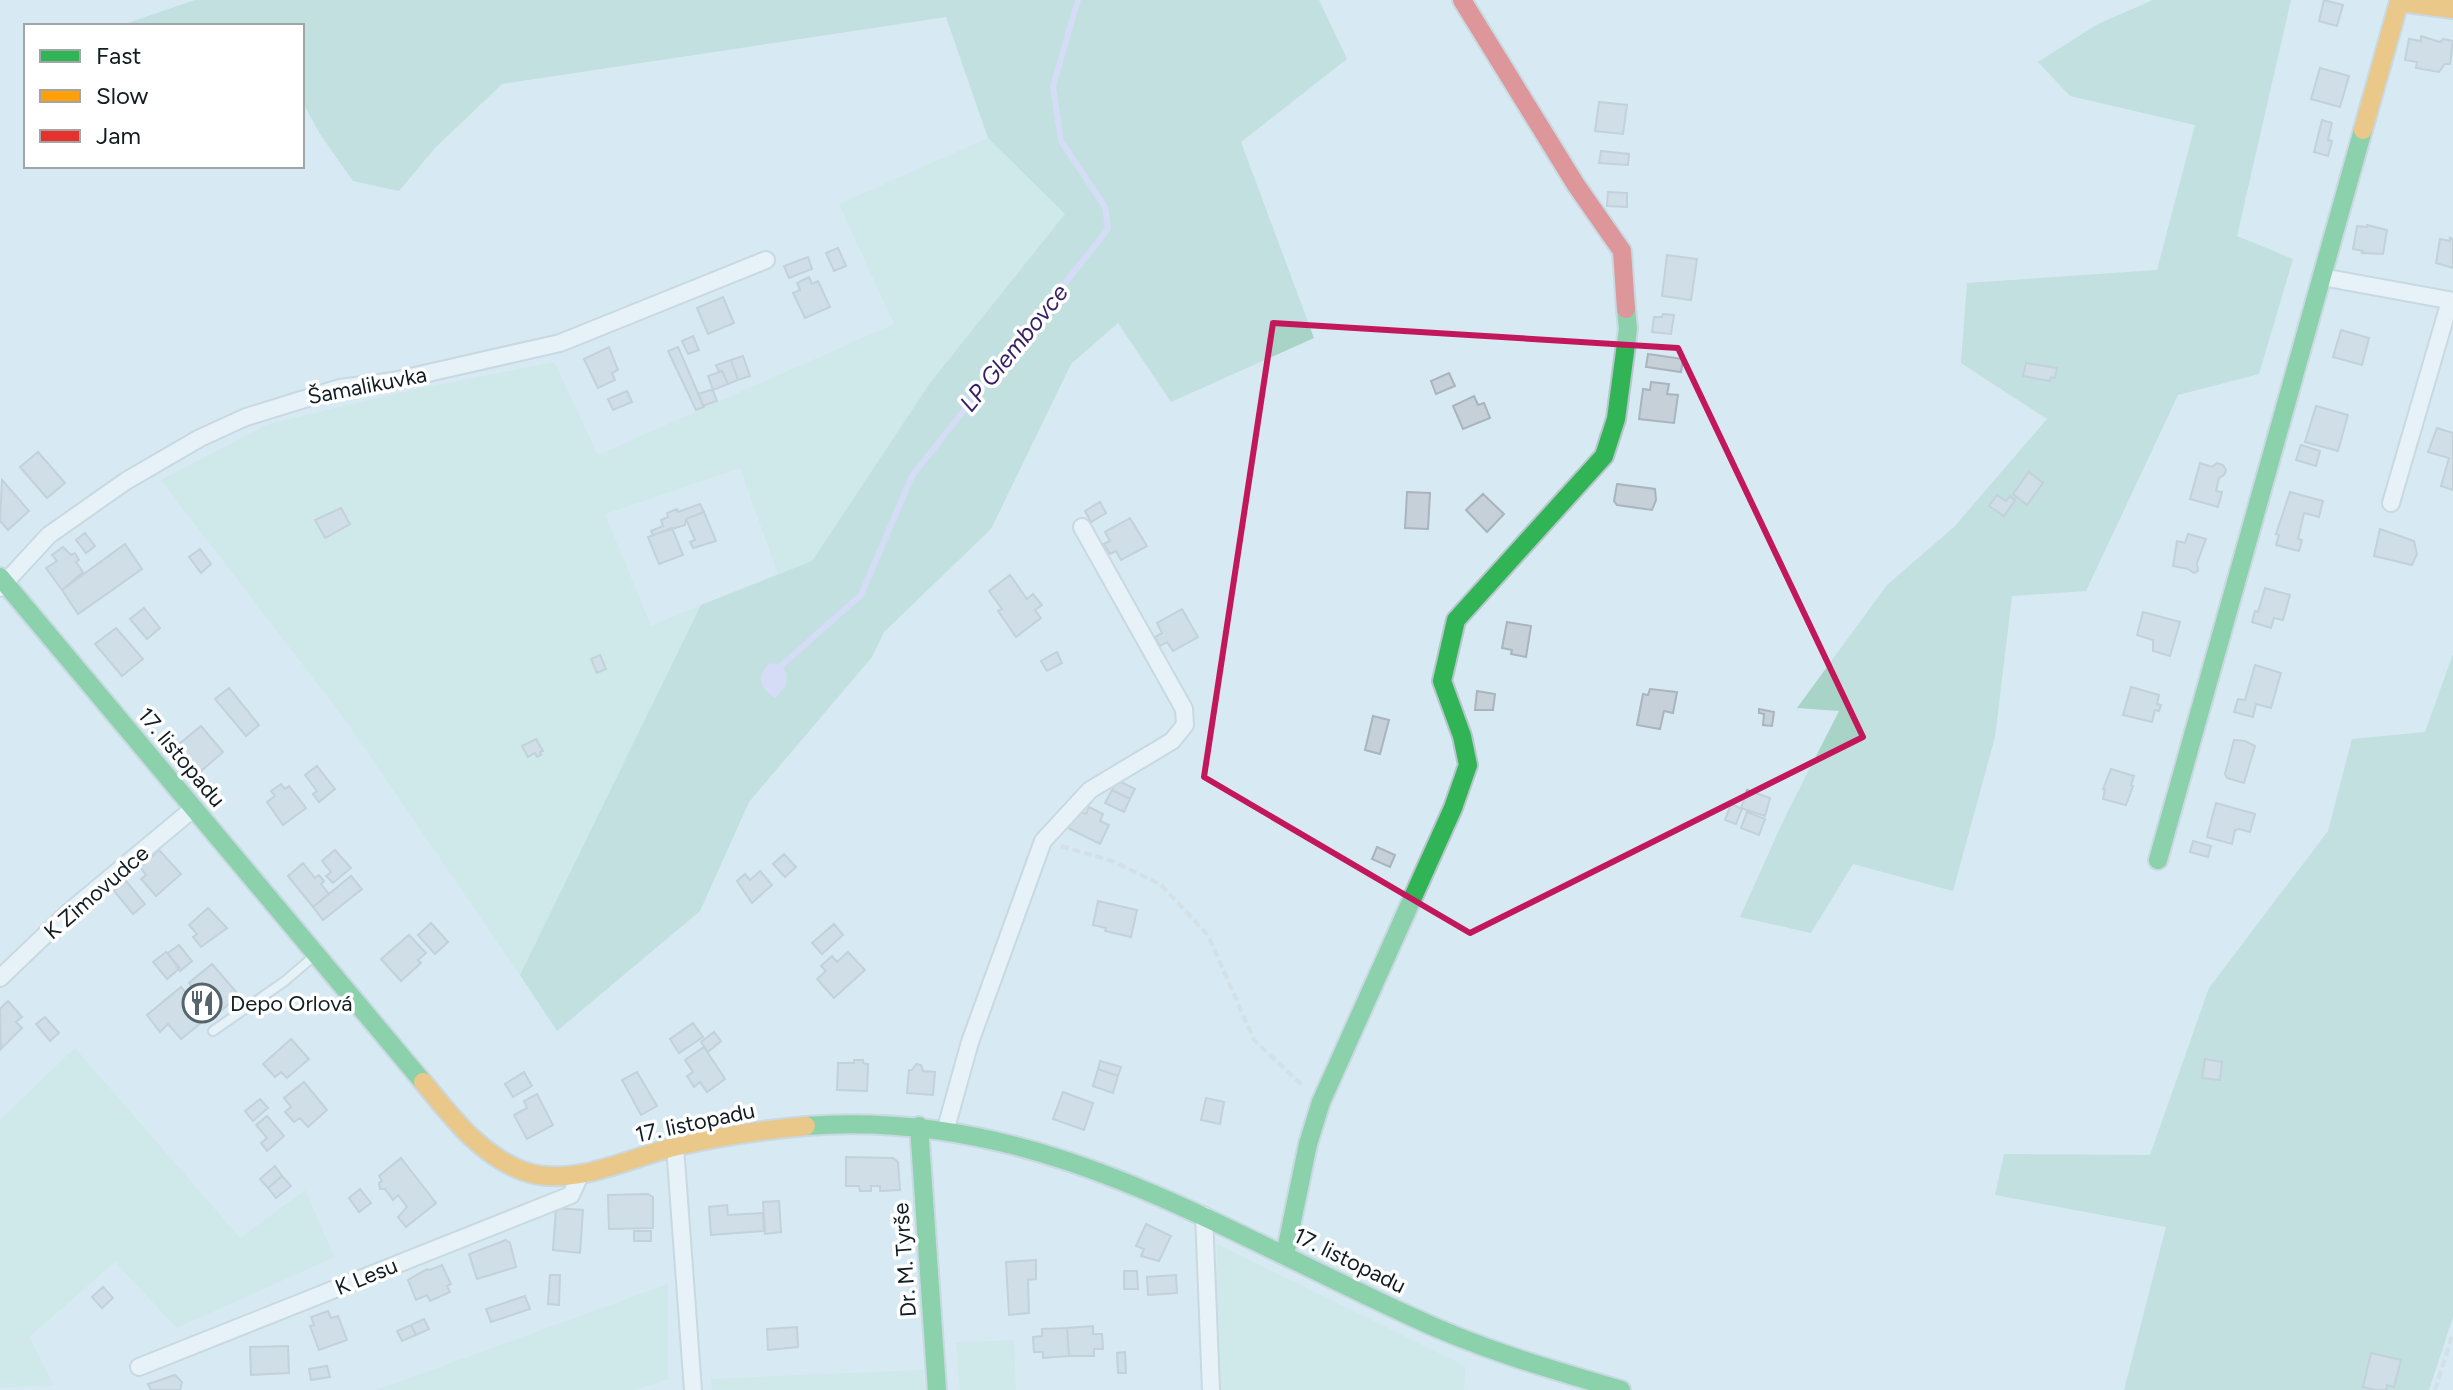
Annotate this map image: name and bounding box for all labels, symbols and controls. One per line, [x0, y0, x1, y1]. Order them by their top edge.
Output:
legend [24, 24, 304, 168]
text: Fast [96, 41, 141, 70]
text: Slow [96, 81, 149, 110]
text: Jam [96, 121, 141, 150]
water label: LP Glembovce [953, 278, 1074, 417]
street label: Šamalikuvka [305, 361, 429, 410]
street label: 17. listopadu [132, 702, 231, 813]
street label: K Zimovudce [38, 840, 154, 945]
restaurant icon: Depo Orlová [181, 982, 223, 1024]
place label: Depo Orlová [230, 990, 353, 1017]
street label: 17. listopadu [633, 1097, 757, 1148]
street label: Dr. M. Tyrše [887, 1202, 922, 1318]
street label: 17. listopadu [1289, 1222, 1410, 1299]
street label: K Lesu [331, 1252, 401, 1301]

